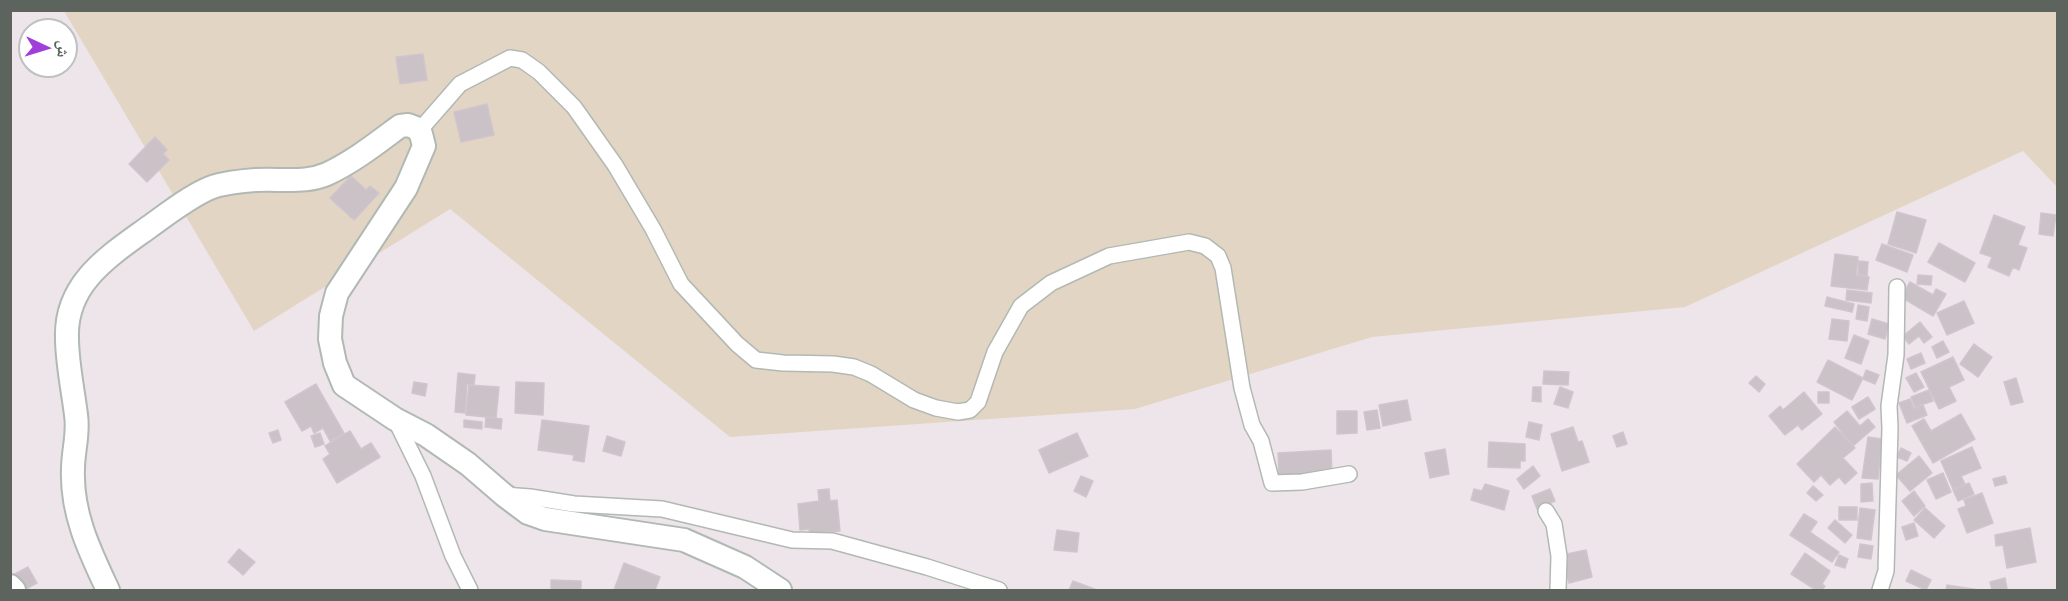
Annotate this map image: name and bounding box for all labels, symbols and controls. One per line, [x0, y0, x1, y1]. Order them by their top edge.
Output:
north arrow [18, 18, 78, 78]
text: ش [53, 40, 75, 58]

